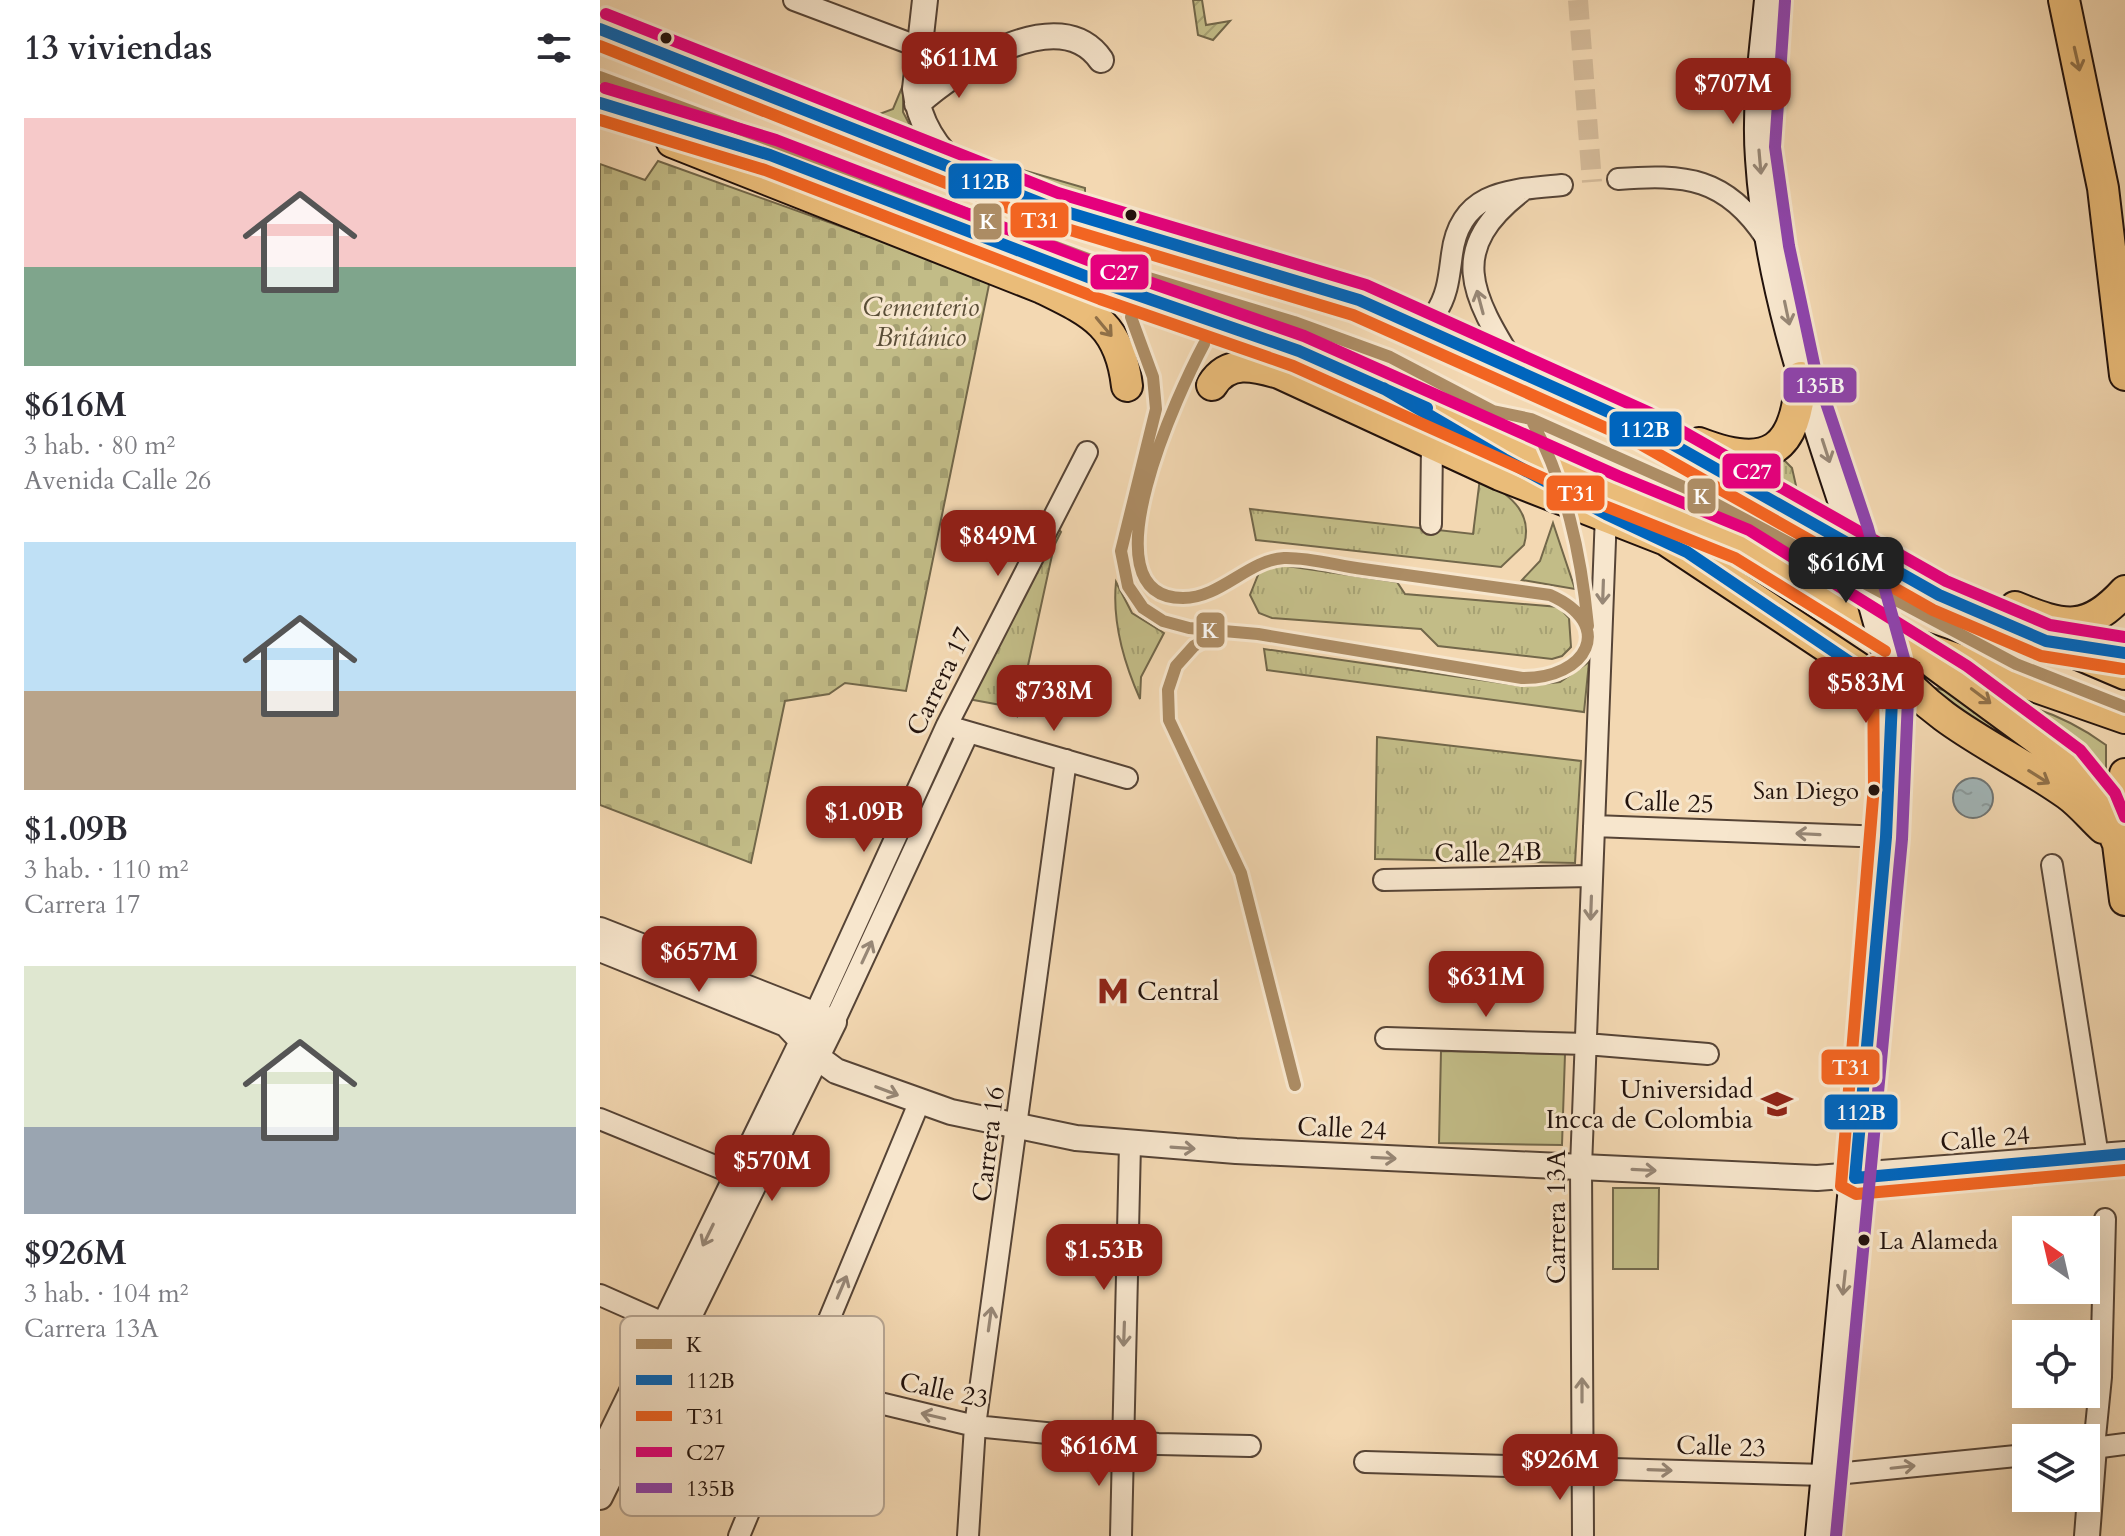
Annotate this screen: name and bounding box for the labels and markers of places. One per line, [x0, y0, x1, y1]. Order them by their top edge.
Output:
unlabelled marker [658, 30, 674, 46]
pin: $611M [903, 32, 1015, 100]
pin: $707M [1677, 58, 1789, 126]
unlabelled marker [1123, 207, 1139, 223]
pin: $849M [942, 510, 1054, 578]
pin: $616M [1790, 537, 1902, 605]
pin: $583M [1810, 657, 1922, 725]
pin: $738M [998, 665, 1110, 733]
place label: San Diego [1753, 775, 1859, 808]
marker: San Diego [1866, 782, 1882, 798]
pin: $1.09B [799, 786, 929, 854]
pin: $657M [643, 926, 755, 994]
pin: $631M [1430, 951, 1542, 1019]
metro station icon: Central [1096, 974, 1130, 1008]
place label: Central [1137, 974, 1219, 1009]
place label: Universidad Incca de Colombia [1546, 1072, 1753, 1137]
school or university icon: Universidad Incca de Colombia [1760, 1087, 1794, 1121]
pin: $570M [716, 1135, 828, 1203]
pin: $1.53B [1039, 1224, 1169, 1292]
place label: La Alameda [1879, 1225, 1999, 1258]
marker: La Alameda [1856, 1232, 1872, 1248]
pin: $616M [1043, 1420, 1155, 1488]
pin: $926M [1504, 1434, 1616, 1502]

